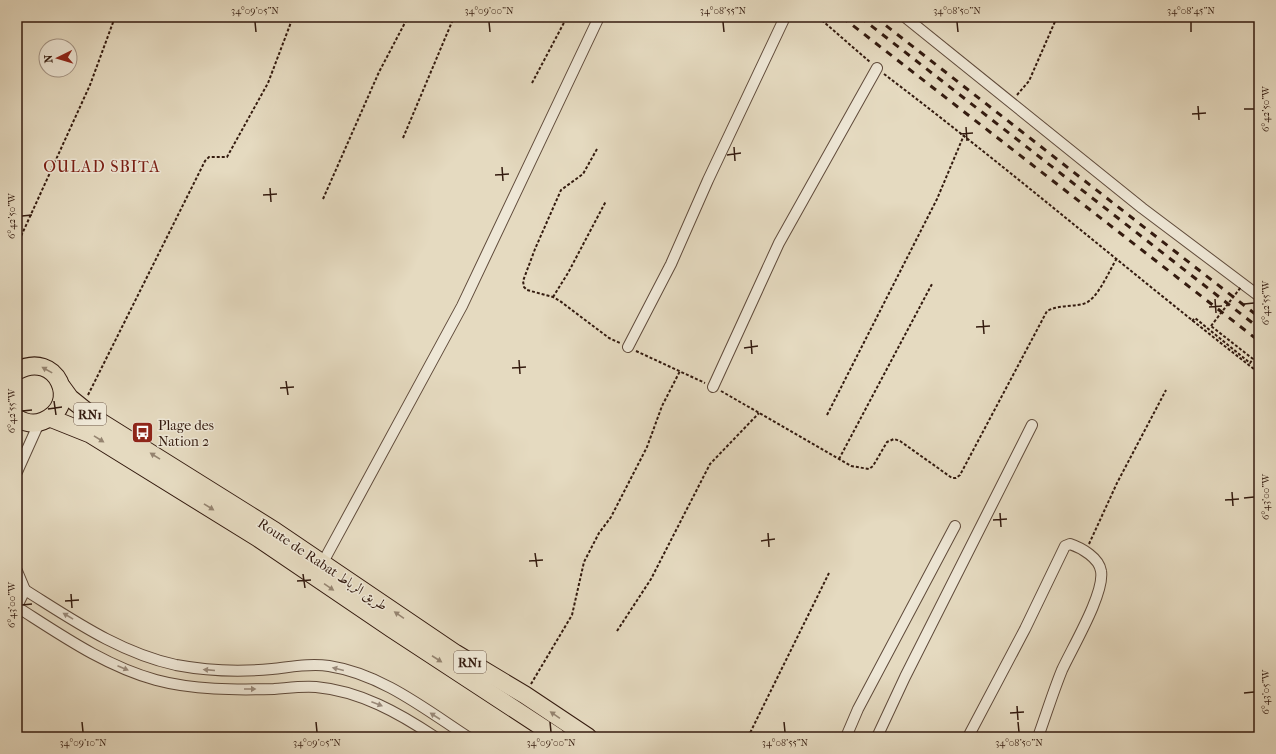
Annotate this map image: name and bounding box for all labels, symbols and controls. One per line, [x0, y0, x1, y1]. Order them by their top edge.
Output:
text: 34°09'05"N [231, 5, 279, 17]
text: 34°09'00"N [464, 5, 514, 17]
text: 34°08'55"N [700, 5, 747, 17]
text: 34°08'50"N [933, 5, 981, 17]
text: 34°08'45"N [1167, 5, 1215, 17]
north arrow [38, 38, 78, 78]
text: N [42, 53, 55, 64]
text: 6°42'50"W [1260, 85, 1272, 132]
district label: OULAD SBITA [43, 157, 161, 176]
text: 6°42'50"W [6, 192, 18, 239]
text: 6°42'55"W [1260, 280, 1272, 325]
one-way arrow [41, 367, 53, 373]
text: 6°42'55"W [6, 388, 18, 433]
road number: RN1 [74, 403, 106, 425]
place label: Plage des Nation 2 [158, 417, 214, 450]
bus stop icon: Plage des Nation 2 [129, 420, 155, 446]
one-way arrow [93, 435, 104, 442]
one-way arrow [150, 453, 161, 460]
text: 6°43'00"W [1260, 473, 1272, 520]
one-way arrow [203, 504, 215, 511]
street label: Route de Rabat طريق الرباط [255, 515, 391, 614]
text: 6°43'00"W [6, 581, 18, 628]
one-way arrow [324, 583, 334, 591]
one-way arrow [394, 611, 404, 619]
one-way arrow [62, 613, 73, 620]
road number: RN1 [454, 651, 486, 673]
one-way arrow [432, 655, 442, 663]
one-way arrow [117, 665, 128, 671]
one-way arrow [332, 665, 344, 671]
one-way arrow [203, 666, 215, 673]
text: 6°43'05"W [1260, 668, 1272, 714]
one-way arrow [244, 686, 257, 692]
one-way arrow [372, 701, 384, 707]
one-way arrow [550, 711, 560, 719]
one-way arrow [429, 712, 441, 719]
text: 34°09'10"N [59, 737, 107, 749]
text: 34°09'05"N [293, 737, 341, 749]
text: 34°09'00"N [526, 737, 576, 749]
text: 34°08'55"N [762, 737, 809, 749]
text: 34°08'50"N [995, 737, 1043, 749]

